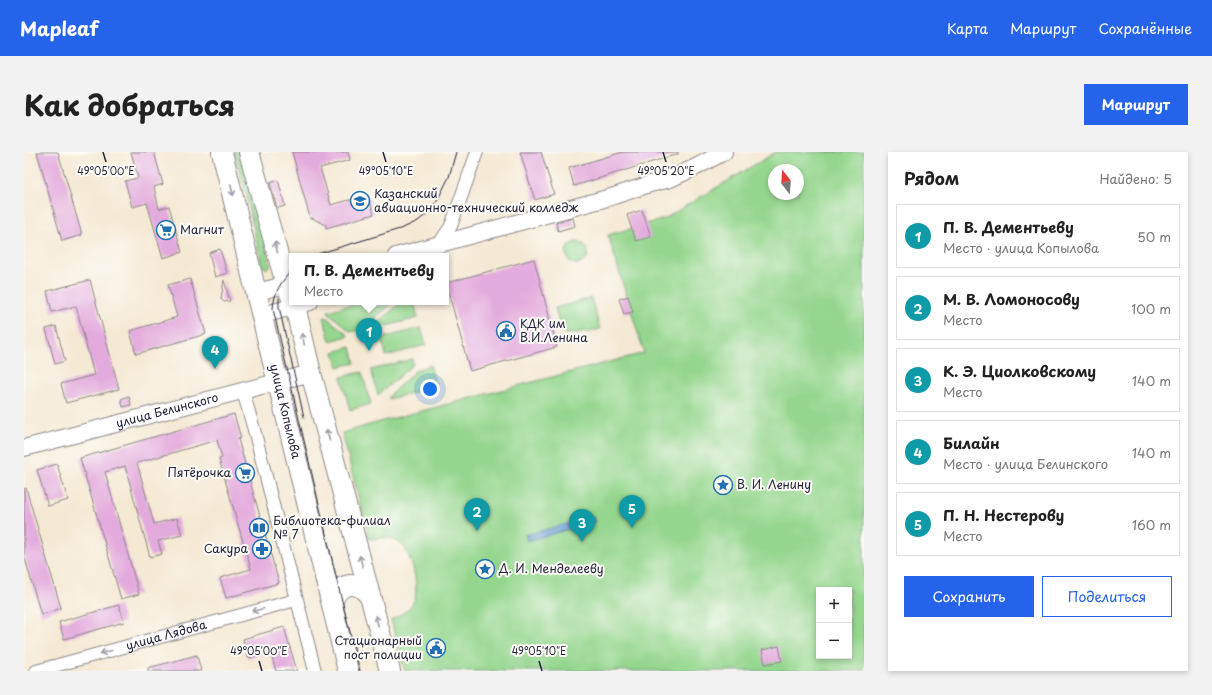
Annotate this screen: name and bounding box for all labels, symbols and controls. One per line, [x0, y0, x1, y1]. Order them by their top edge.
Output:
text: Mapleaf [20, 14, 98, 42]
text: Карта [947, 18, 988, 39]
text: Маршрут [1010, 18, 1076, 39]
text: Сохранённые [1098, 18, 1192, 39]
text: Как добраться [24, 83, 235, 126]
button: Маршрут [1084, 84, 1188, 125]
text: 49°05'00"E [77, 163, 135, 178]
text: 49°05'10"E [359, 163, 413, 178]
text: 49°05'20"E [637, 163, 695, 178]
north arrow [768, 164, 804, 200]
text: Рядом [904, 165, 959, 191]
text: Найдено: 5 [1100, 169, 1172, 188]
one-way arrow [229, 183, 236, 196]
place label: Казанский авиационно-технический колледж [374, 184, 579, 216]
school or university icon: Казанский авиационно-технический колледж [349, 190, 371, 212]
text: П. В. Дементьеву [943, 215, 1074, 238]
supermarket icon: Магнит [155, 219, 177, 241]
place label: Магнит [180, 220, 225, 238]
text: 1 [915, 227, 921, 246]
text: 50 m [1137, 227, 1171, 246]
text: Место · улица Копылова [943, 238, 1099, 257]
one-way arrow [272, 241, 279, 254]
popup [289, 253, 449, 305]
text: П. В. Дементьеву [304, 258, 434, 281]
text: Место [304, 281, 343, 300]
text: М. В. Ломоносову [943, 287, 1080, 310]
text: 2 [913, 299, 923, 318]
text: 100 m [1131, 299, 1171, 318]
text: Место [943, 310, 983, 329]
place label: КДК им В.И.Ленина [520, 314, 588, 346]
pin: 1 [356, 318, 382, 351]
public building icon: КДК им В.И.Ленина [495, 320, 517, 342]
one-way arrow [299, 333, 307, 346]
pin: 4 [202, 336, 228, 369]
text: К. Э. Циолковскому [943, 359, 1096, 382]
street label: улица Копылова [266, 362, 306, 461]
text: 3 [914, 371, 922, 390]
text: 140 m [1132, 371, 1171, 390]
your location [420, 379, 440, 399]
text: Место [943, 382, 983, 401]
street label: улица Белинского [114, 388, 220, 432]
one-way arrow [323, 429, 331, 442]
text: Билайн [943, 431, 1000, 454]
text: 4 [914, 443, 922, 462]
text: 140 m [1132, 443, 1171, 462]
text: Место · улица Белинского [943, 454, 1108, 473]
supermarket icon: Пятёрочка [234, 462, 256, 484]
place label: Пятёрочка [168, 463, 231, 481]
place icon: В. И. Ленину [712, 474, 734, 496]
place label: В. И. Ленину [737, 475, 811, 493]
pin: 5 [619, 495, 645, 528]
pin: 2 [464, 498, 490, 531]
text: П. Н. Нестерову [943, 503, 1064, 526]
pin: 3 [569, 509, 595, 542]
place label: Библиотека-филиал № 7 [273, 511, 391, 543]
text: 5 [914, 515, 922, 534]
text: 160 m [1132, 515, 1171, 534]
library icon: Библиотека-филиал № 7 [248, 517, 270, 539]
text: Место [943, 526, 983, 545]
pharmacy icon: Сакура [251, 538, 273, 560]
place label: Сакура [204, 539, 249, 557]
one-way arrow [357, 555, 364, 568]
place icon: Д. И. Менделееву [474, 558, 496, 580]
place label: Д. И. Менделееву [498, 559, 604, 577]
button: Сохранить [904, 576, 1034, 617]
button: Поделиться [1042, 576, 1172, 617]
map controls [816, 587, 852, 659]
button: + [816, 587, 852, 623]
one-way arrow [252, 606, 265, 614]
street label: улица Лядова [124, 615, 209, 654]
one-way arrow [372, 615, 380, 628]
button: − [816, 623, 852, 659]
place label: Стационарный пост полиции [335, 631, 422, 663]
public building icon: Стационарный пост полиции [425, 637, 447, 659]
text: 49°05'00"E [230, 643, 288, 658]
text: 49°05'10"E [512, 643, 566, 658]
one-way arrow [100, 649, 113, 656]

